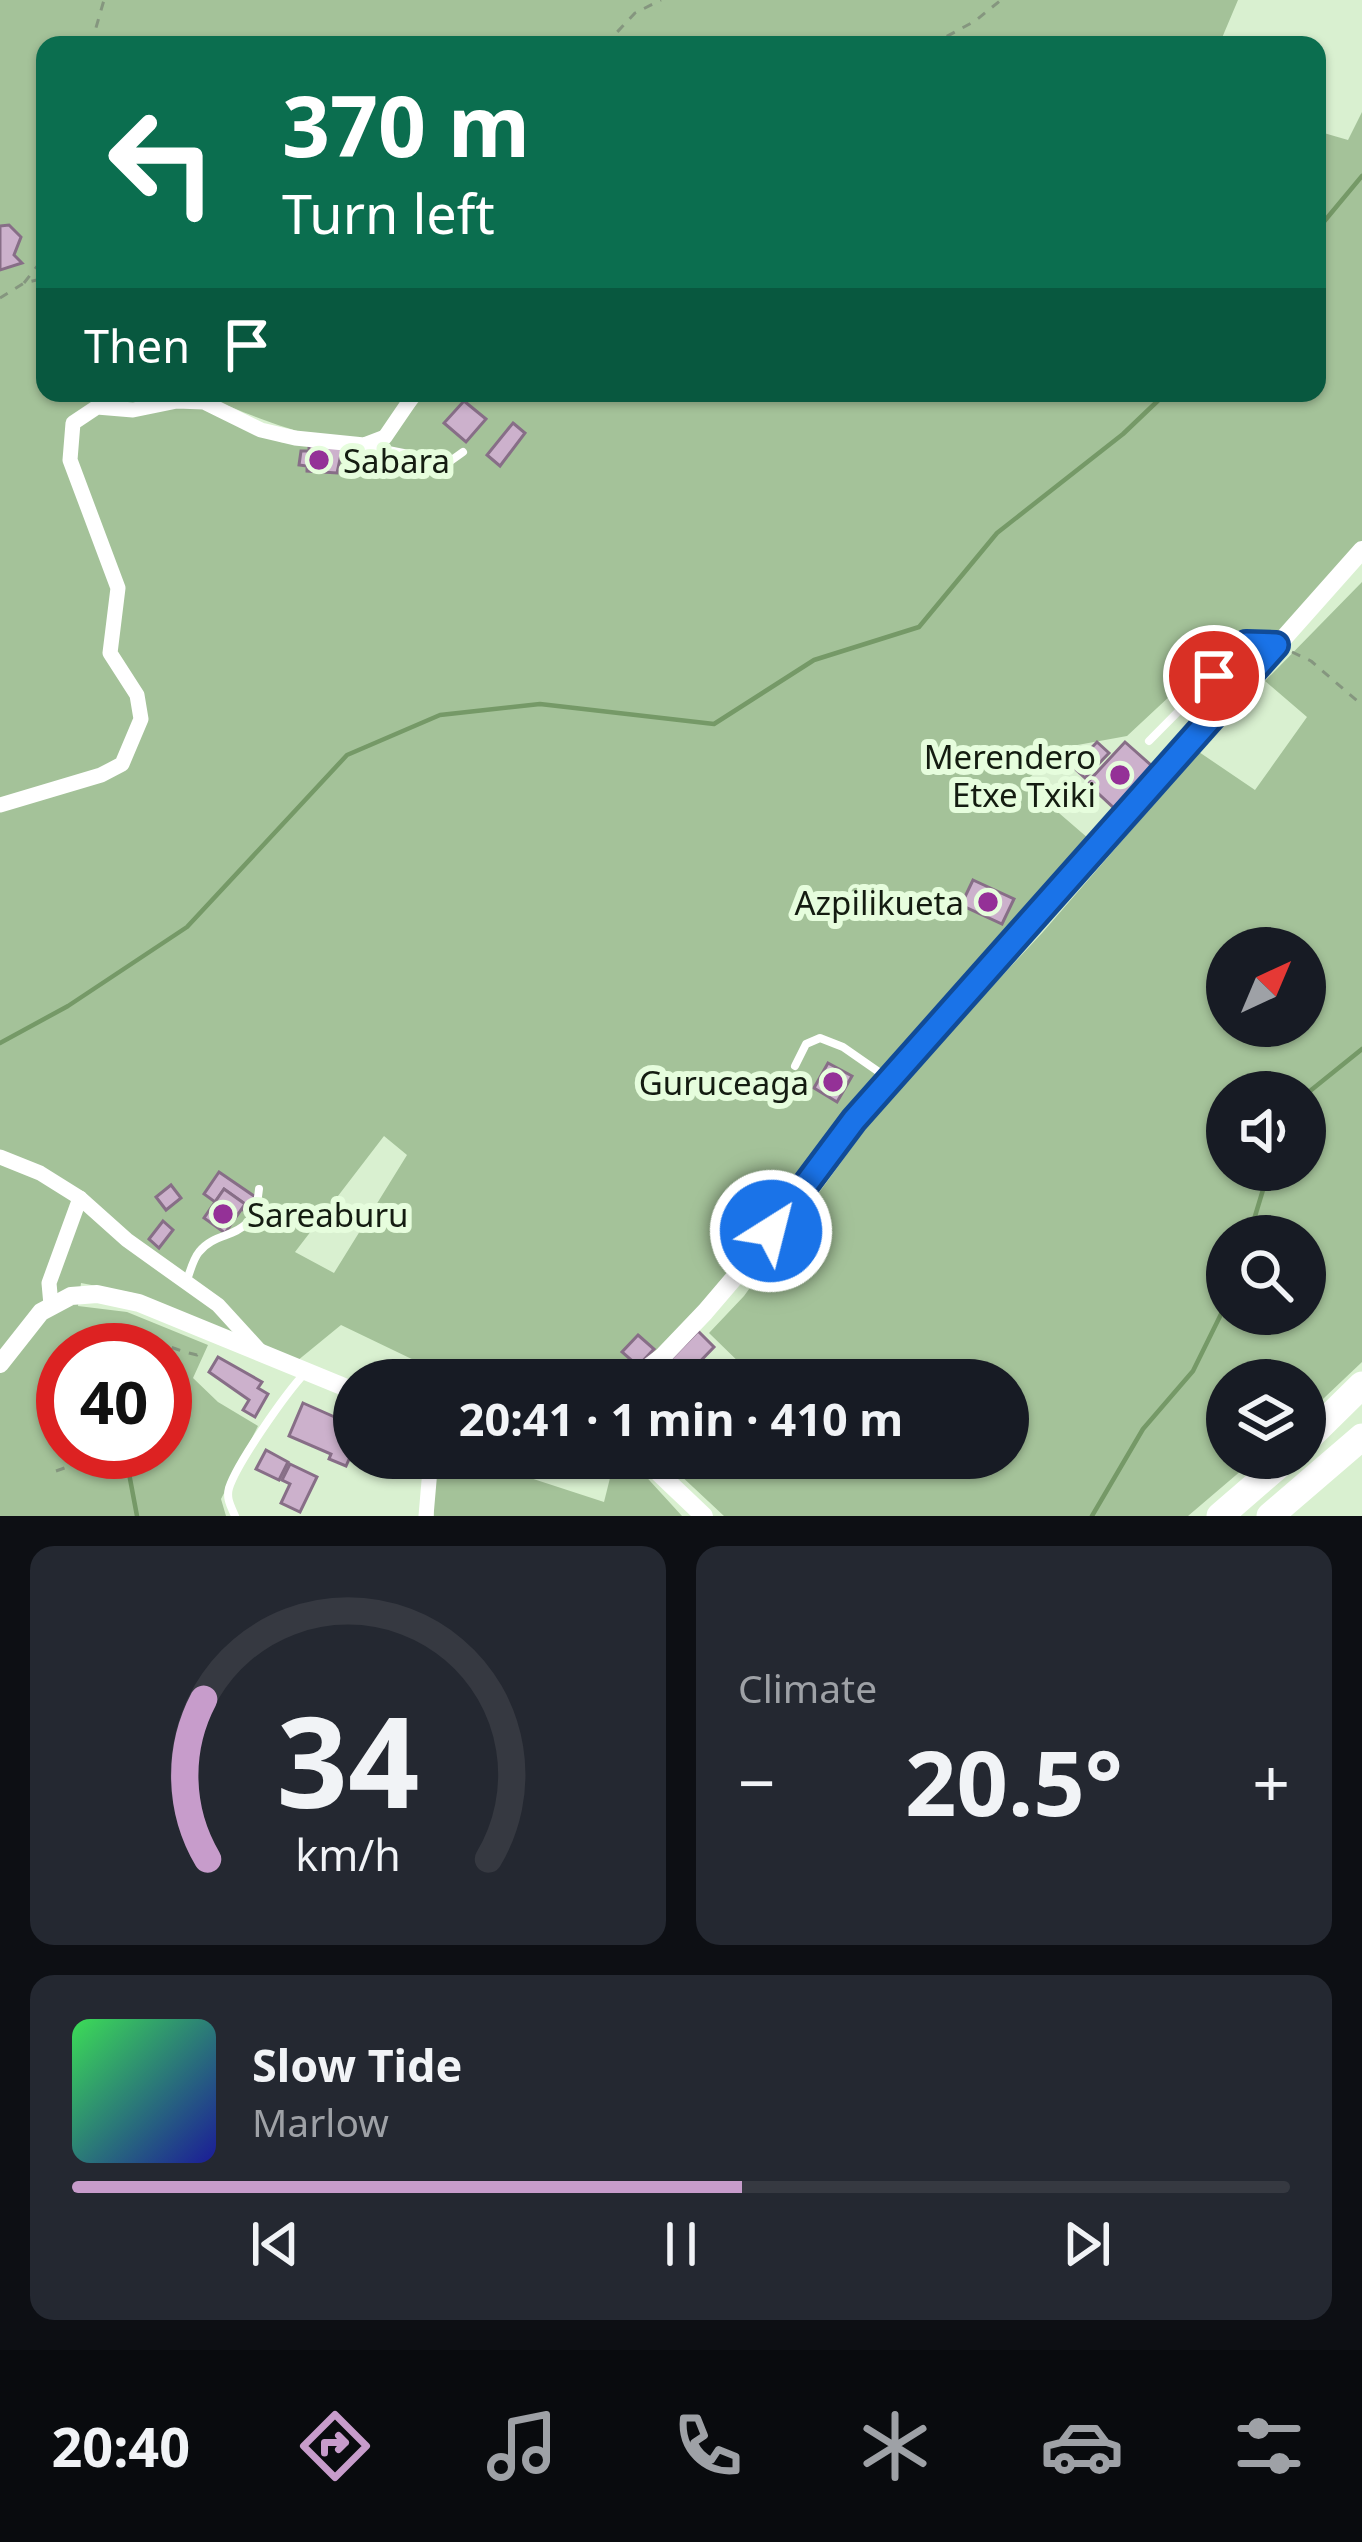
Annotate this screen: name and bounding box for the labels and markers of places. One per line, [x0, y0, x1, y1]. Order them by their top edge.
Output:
place label: Sabara [343, 438, 450, 483]
marker: Sabara [306, 447, 332, 473]
pin [1163, 625, 1265, 727]
place label: Merendero Etxe Txiki [924, 734, 1096, 817]
marker: Merendero Etxe Txiki [1107, 762, 1133, 788]
place label: Azpilikueta [795, 880, 964, 925]
marker: Azpilikueta [975, 889, 1001, 915]
place label: Guruceaga [639, 1060, 809, 1105]
marker: Guruceaga [820, 1069, 846, 1095]
place label: Sareaburu [247, 1192, 408, 1237]
marker: Sareaburu [210, 1201, 236, 1227]

